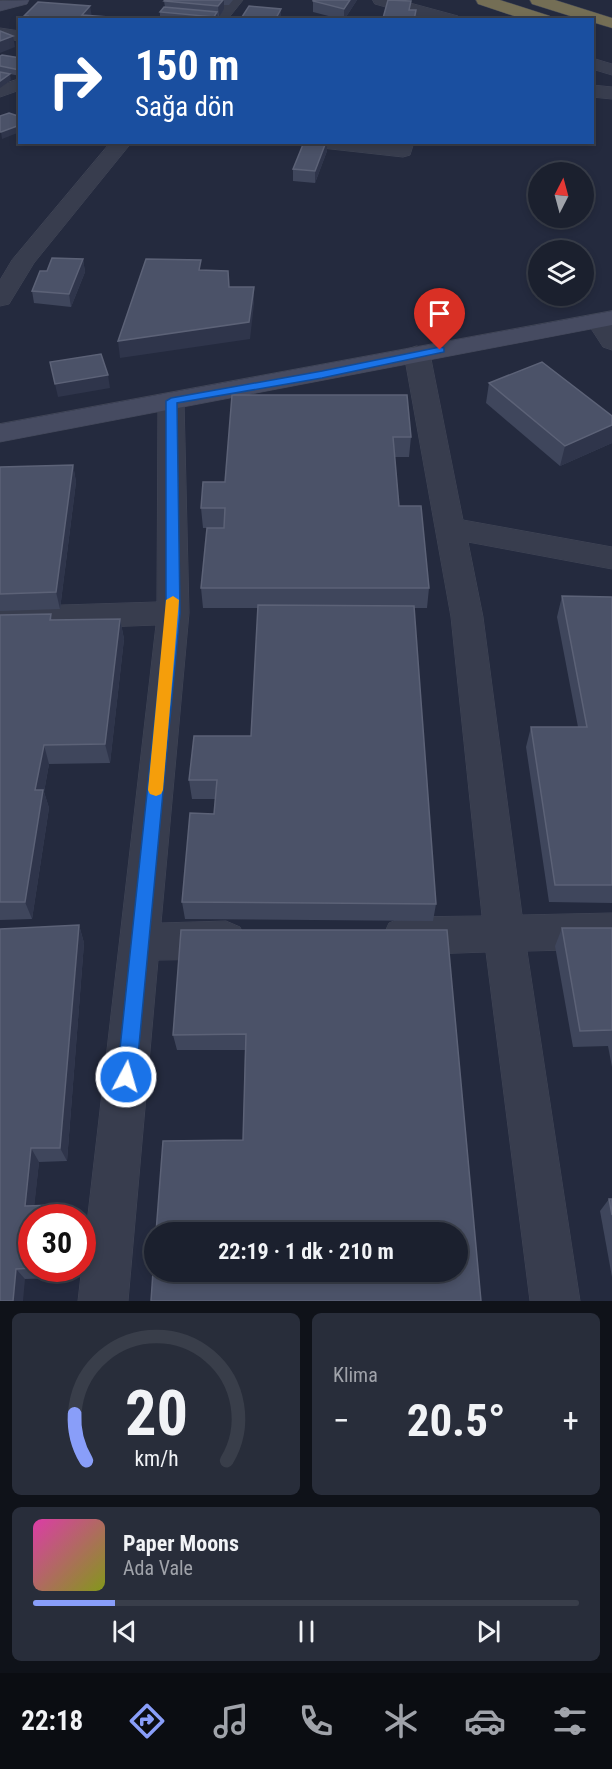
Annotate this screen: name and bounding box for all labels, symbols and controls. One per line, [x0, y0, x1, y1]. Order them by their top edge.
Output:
text: 150 m [135, 41, 240, 90]
icon: right [36, 42, 114, 120]
text: Sağa dön [135, 91, 234, 123]
north arrow [528, 162, 594, 228]
map controls [528, 162, 594, 306]
button: layers [528, 240, 594, 306]
pin [414, 288, 465, 350]
icon: arrive [423, 297, 456, 330]
position arrow [94, 1045, 158, 1109]
speed limit sign: 30 [18, 1204, 96, 1282]
text: 22:19 · 1 dk · 210 m [218, 1239, 394, 1264]
text: Klima [333, 1363, 378, 1387]
text: 20 [124, 1377, 188, 1450]
text: 20.5° [407, 1394, 505, 1447]
text: − [333, 1401, 350, 1440]
text: + [563, 1401, 579, 1440]
text: km/h [134, 1446, 178, 1471]
text: Paper Moons [123, 1531, 239, 1556]
text: Ada Vale [123, 1556, 193, 1580]
icon: previous [108, 1615, 141, 1648]
icon: pause [290, 1615, 323, 1648]
icon: next [472, 1615, 505, 1648]
icon: directions [126, 1700, 168, 1742]
icon: music [210, 1700, 252, 1742]
icon: phone [295, 1700, 337, 1742]
icon: climate [380, 1700, 422, 1742]
icon: car [464, 1700, 506, 1742]
icon: filters [549, 1700, 591, 1742]
text: 22:18 [21, 1705, 83, 1737]

